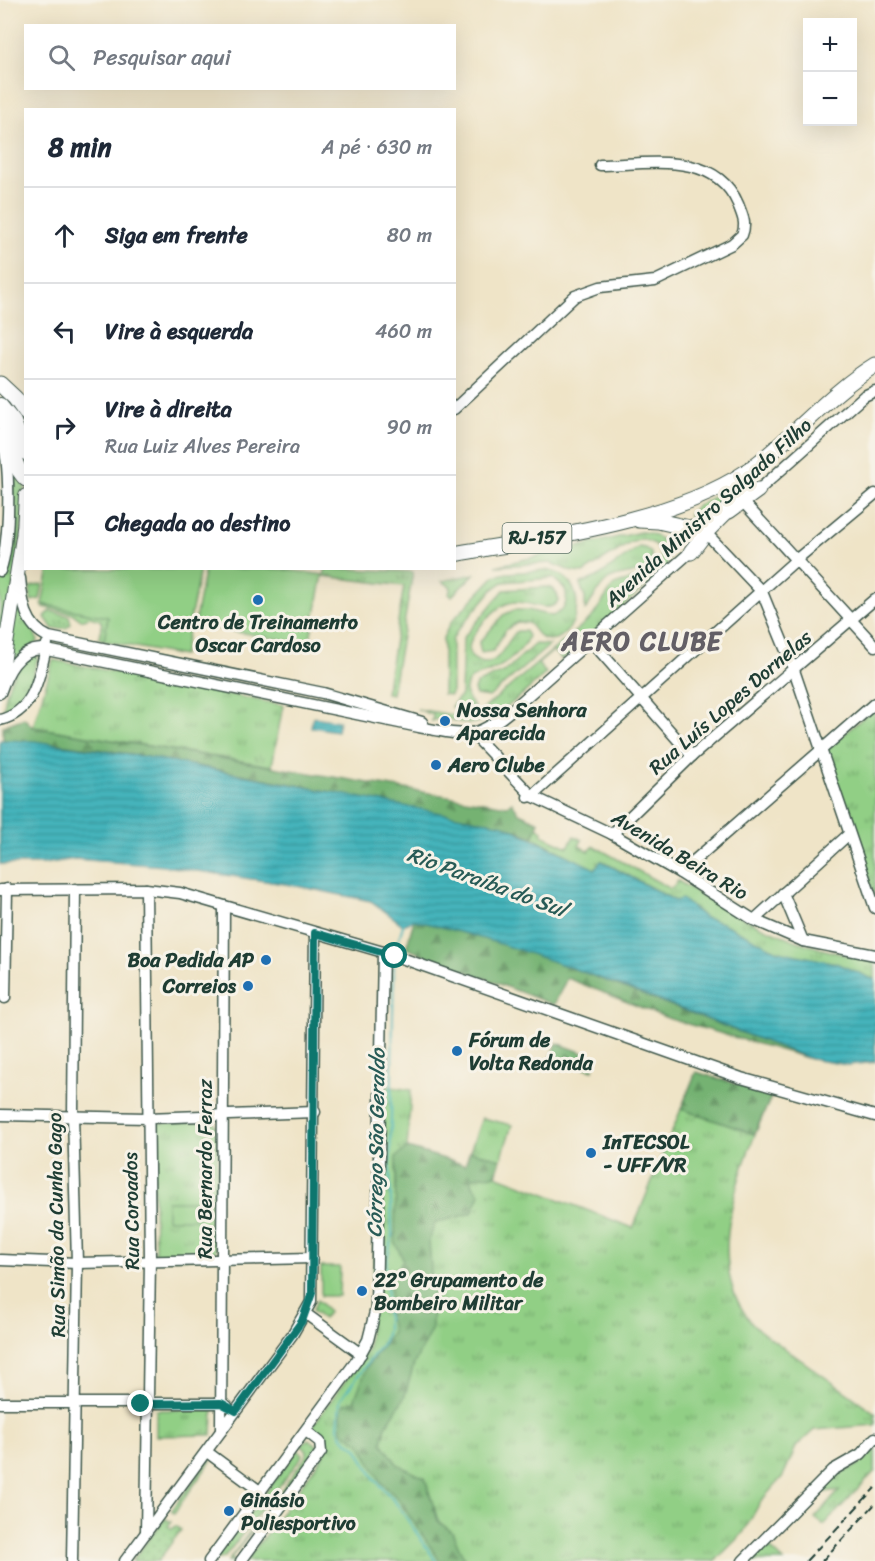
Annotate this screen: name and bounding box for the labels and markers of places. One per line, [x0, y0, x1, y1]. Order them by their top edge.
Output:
marker: Centro de Treinamento Oscar Cardoso [251, 593, 265, 607]
place label: Centro de Treinamento Oscar Cardoso [157, 605, 359, 663]
place label: Nossa Senhora Aparecida [456, 693, 588, 751]
marker: Nossa Senhora Aparecida [438, 714, 452, 728]
place label: Aero Clube [447, 748, 546, 783]
marker: Aero Clube [429, 758, 443, 772]
place label: Boa Pedida AP [128, 943, 255, 978]
marker: Boa Pedida AP [259, 953, 273, 967]
place label: Correios [162, 969, 237, 1004]
marker: Correios [241, 979, 255, 993]
place label: Fórum de Volta Redonda [468, 1023, 594, 1081]
marker: Fórum de Volta Redonda [450, 1044, 464, 1058]
place label: InTECSOL - UFF/VR [602, 1125, 690, 1183]
marker: InTECSOL - UFF/VR [584, 1146, 598, 1160]
place label: 22° Grupamento de Bombeiro Militar [373, 1263, 544, 1321]
marker: 22° Grupamento de Bombeiro Militar [355, 1284, 369, 1298]
place label: Ginásio Poliesportivo [240, 1483, 356, 1541]
marker: Ginásio Poliesportivo [222, 1504, 236, 1518]

